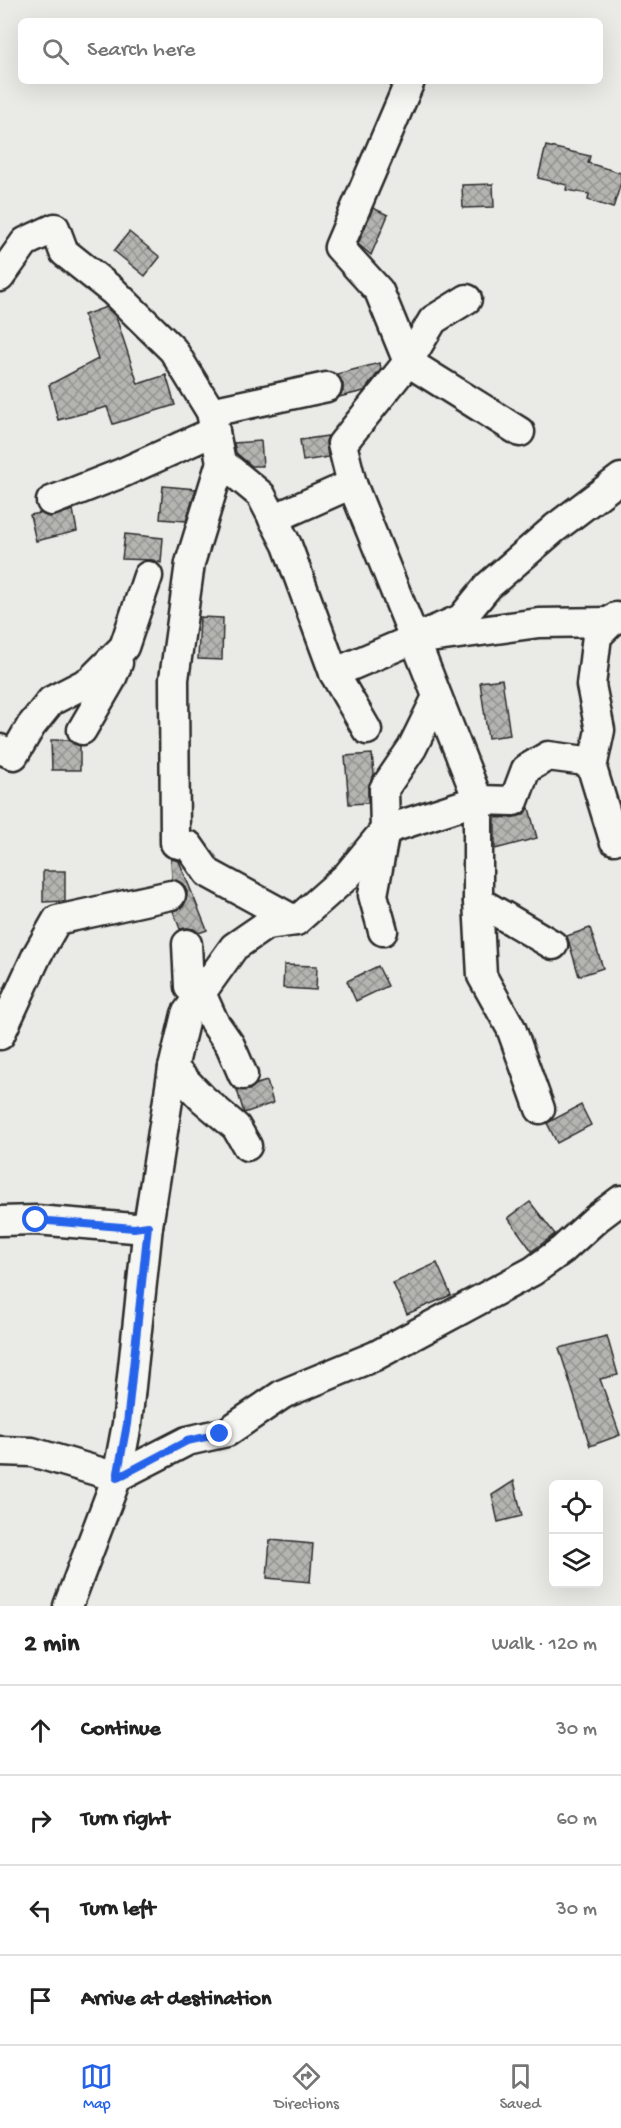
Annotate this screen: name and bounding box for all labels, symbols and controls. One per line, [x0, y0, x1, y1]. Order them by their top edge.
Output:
search box [18, 18, 603, 84]
icon: search [39, 35, 72, 68]
text: Search here [87, 38, 195, 64]
route start [22, 1206, 48, 1232]
route end [206, 1420, 232, 1446]
map controls [549, 1480, 603, 1588]
button: locate [549, 1480, 603, 1534]
button: layers [549, 1534, 603, 1588]
text: 2 min [24, 1630, 79, 1661]
text: Walk · 120 m [492, 1634, 597, 1657]
icon: ahead [24, 1714, 57, 1747]
text: Continue [81, 1717, 161, 1743]
text: 30 m [556, 1719, 597, 1742]
icon: right [24, 1804, 57, 1837]
text: Turn right [81, 1807, 169, 1833]
text: 60 m [557, 1809, 597, 1832]
icon: left [24, 1894, 57, 1927]
text: Turn left [81, 1897, 155, 1923]
text: 30 m [556, 1899, 597, 1922]
icon: arrive [24, 1984, 57, 2017]
text: Arrive at destination [81, 1987, 271, 2013]
tab: Map [80, 2060, 113, 2115]
tab: Directions [274, 2060, 339, 2115]
tab: Saved [500, 2060, 541, 2115]

